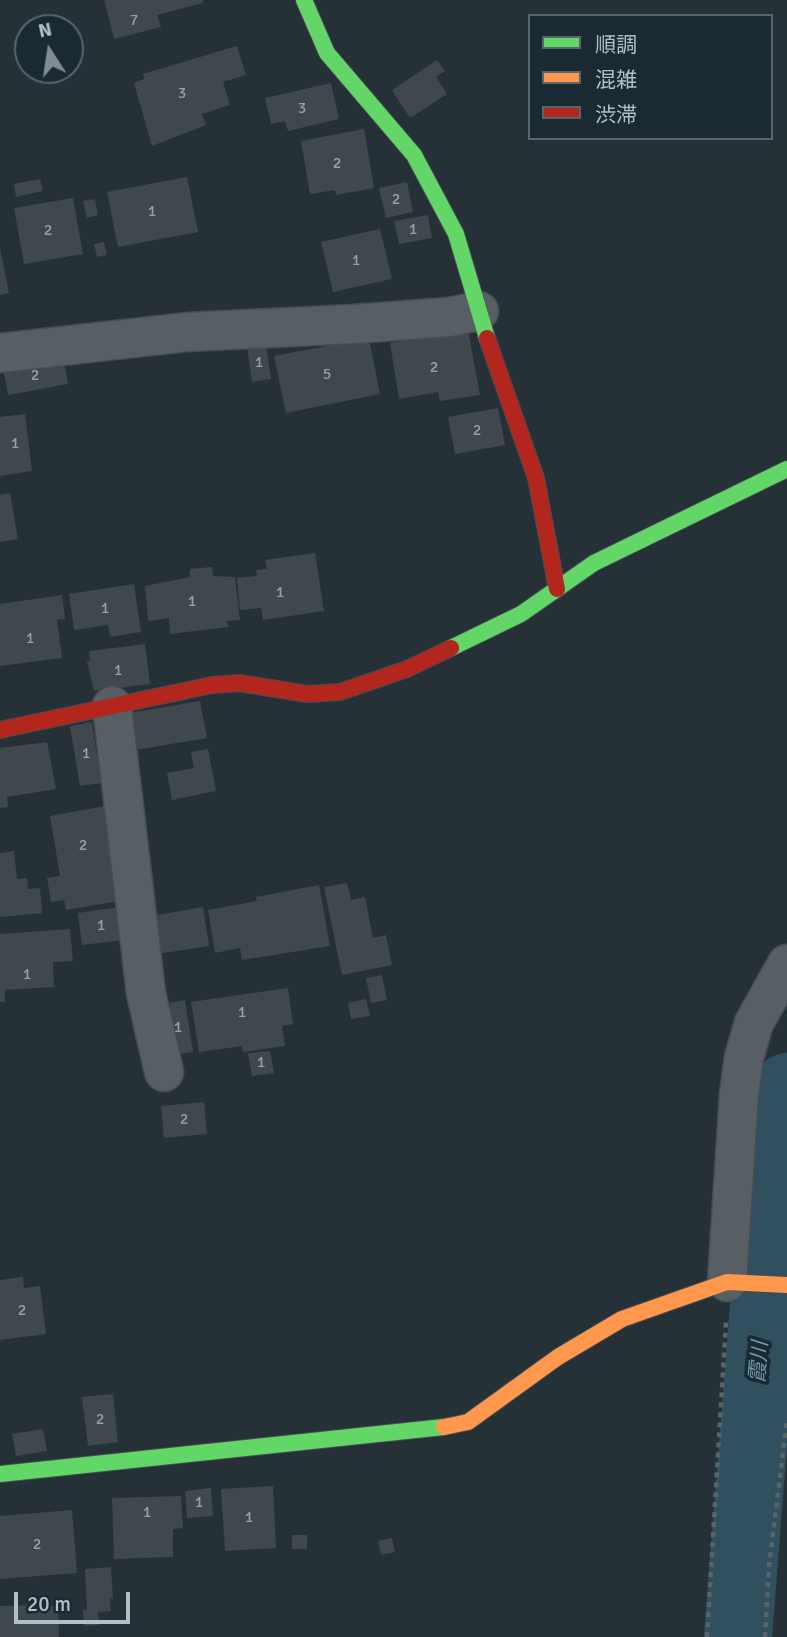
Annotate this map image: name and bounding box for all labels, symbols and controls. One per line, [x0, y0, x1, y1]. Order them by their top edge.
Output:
house number: 7 [130, 11, 138, 31]
north arrow [14, 14, 84, 84]
legend [528, 14, 773, 140]
text: N [36, 17, 54, 44]
text: 順調 [595, 32, 637, 58]
text: 混雑 [595, 67, 637, 93]
house number: 3 [178, 84, 186, 104]
house number: 3 [298, 99, 306, 119]
text: 渋滞 [595, 102, 637, 128]
house number: 2 [333, 154, 341, 174]
house number: 2 [392, 190, 400, 210]
house number: 1 [148, 202, 156, 222]
house number: 1 [409, 220, 417, 240]
house number: 2 [44, 221, 52, 241]
house number: 1 [352, 251, 360, 271]
house number: 1 [255, 353, 263, 373]
house number: 2 [430, 358, 438, 378]
house number: 5 [323, 365, 331, 385]
house number: 2 [31, 366, 39, 386]
house number: 2 [473, 421, 481, 441]
house number: 1 [11, 434, 19, 454]
house number: 1 [276, 583, 284, 603]
house number: 1 [188, 592, 196, 612]
house number: 1 [101, 599, 109, 619]
house number: 1 [26, 629, 34, 649]
house number: 1 [114, 661, 122, 681]
house number: 1 [82, 744, 90, 764]
house number: 2 [79, 836, 87, 856]
house number: 1 [97, 916, 105, 936]
house number: 1 [23, 965, 31, 985]
house number: 1 [238, 1003, 246, 1023]
house number: 1 [174, 1018, 182, 1038]
house number: 1 [257, 1053, 265, 1073]
house number: 2 [180, 1110, 188, 1130]
house number: 2 [18, 1301, 26, 1321]
water label: 霞川 [746, 1340, 774, 1384]
house number: 2 [96, 1410, 104, 1430]
house number: 1 [195, 1493, 203, 1513]
house number: 1 [143, 1503, 151, 1523]
house number: 1 [245, 1508, 253, 1528]
house number: 2 [33, 1535, 41, 1555]
scale bar [18, 1578, 133, 1622]
text: 20 m [27, 1591, 71, 1617]

